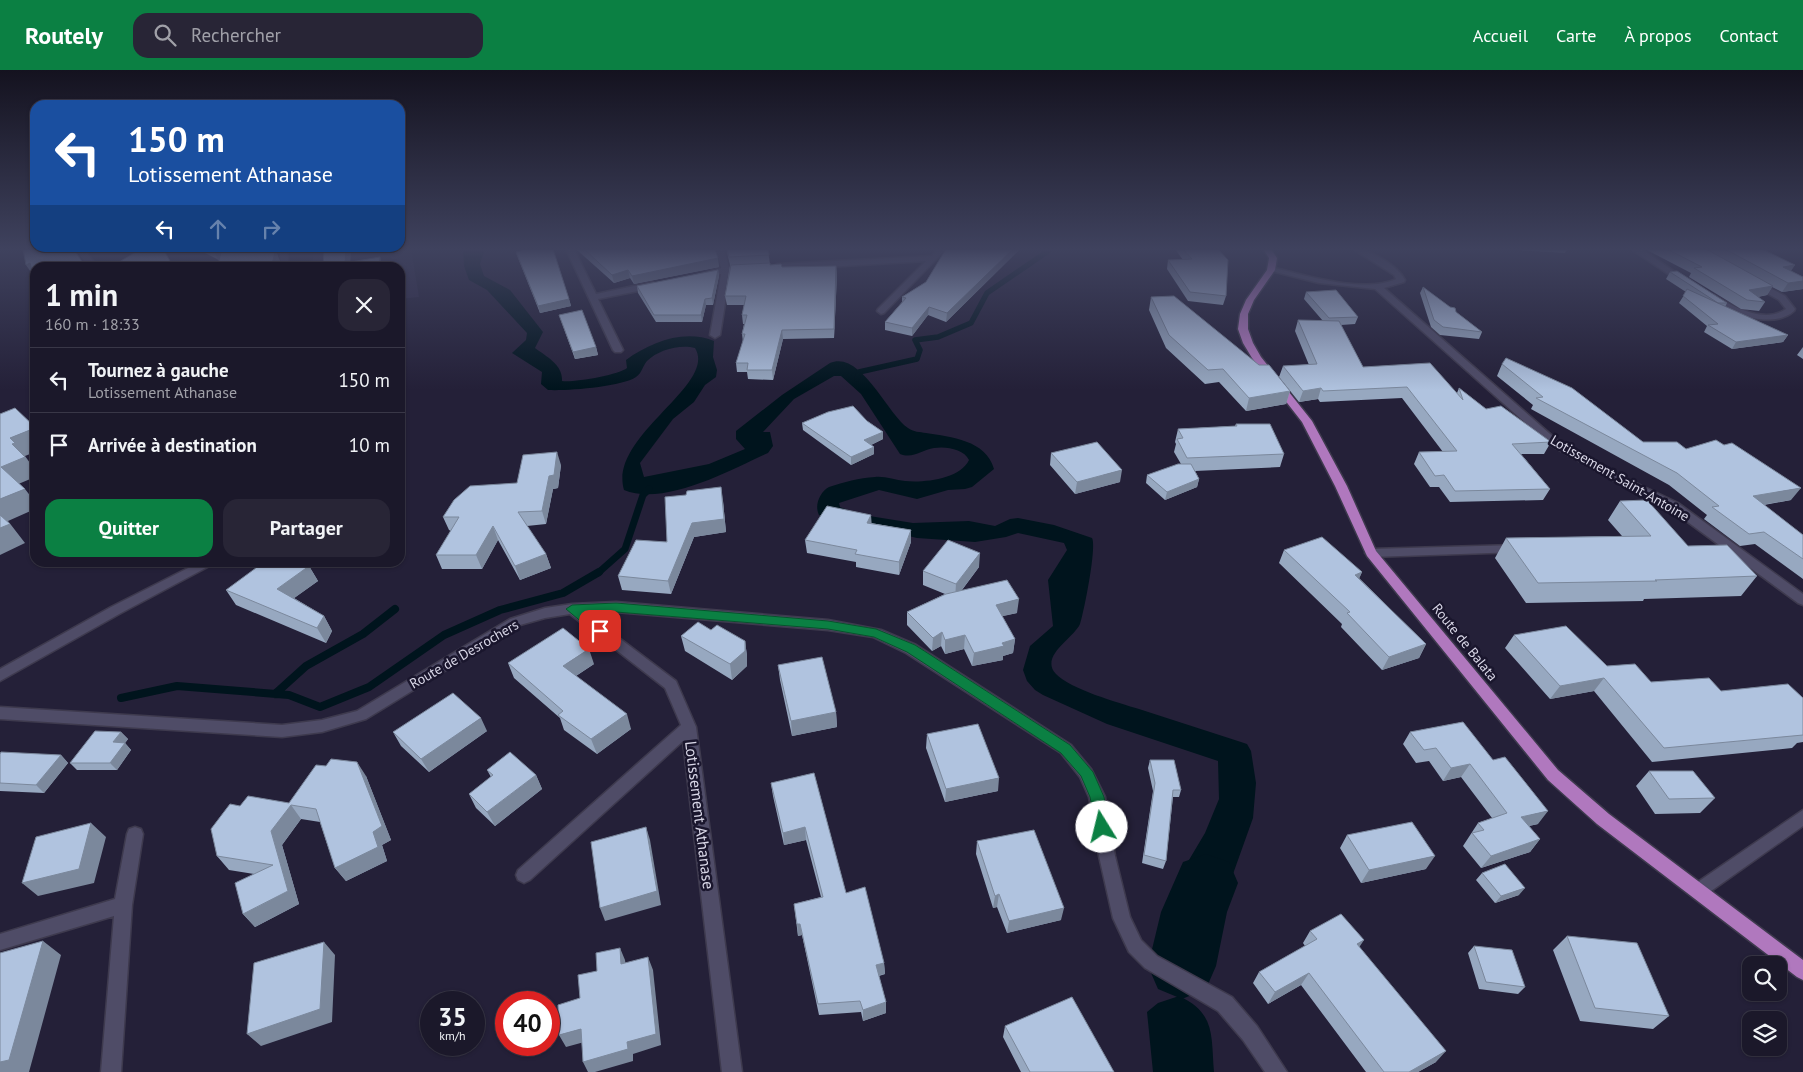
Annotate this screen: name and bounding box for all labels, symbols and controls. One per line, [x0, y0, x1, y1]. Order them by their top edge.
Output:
search box [133, 13, 483, 58]
text: Routely [25, 20, 103, 51]
icon: search [151, 21, 179, 49]
text: Rechercher [191, 23, 281, 47]
text: Accueil [1473, 24, 1528, 47]
text: Carte [1556, 24, 1597, 47]
text: À propos [1625, 24, 1692, 47]
text: Contact [1720, 24, 1778, 47]
text: 150 m [128, 116, 225, 162]
icon: left [45, 120, 110, 185]
text: Lotissement Athanase [128, 160, 333, 188]
icon: left [151, 215, 179, 243]
icon: ahead [204, 215, 232, 243]
icon: right [257, 215, 285, 243]
text: 1 min [45, 275, 118, 314]
button: close [338, 279, 390, 331]
text: 160 m · 18:33 [45, 314, 140, 334]
text: Tournez à gauche [88, 358, 229, 382]
icon: left [45, 366, 73, 394]
text: 150 m [338, 368, 390, 392]
text: Lotissement Athanase [88, 382, 237, 402]
icon: arrive [45, 431, 73, 459]
street label: Lotissement Saint-Antoine [1547, 431, 1693, 525]
text: Arrivée à destination [88, 433, 257, 457]
text: 10 m [349, 433, 390, 457]
button: Quitter [45, 499, 213, 557]
button: Partager [223, 499, 390, 557]
street label: Route de Balata [1428, 600, 1502, 684]
pin [579, 610, 621, 652]
street label: Route de Desrochers [406, 615, 522, 692]
icon: arrive [586, 617, 614, 645]
street label: Lotissement Athanase [681, 740, 719, 890]
position arrow [1075, 800, 1127, 852]
map controls [1742, 956, 1787, 1056]
button: search [1742, 956, 1787, 1001]
speed limit sign: 40 [495, 991, 560, 1056]
text: 35 [438, 1001, 467, 1033]
button: layers [1742, 1011, 1787, 1056]
text: km/h [439, 1028, 466, 1043]

